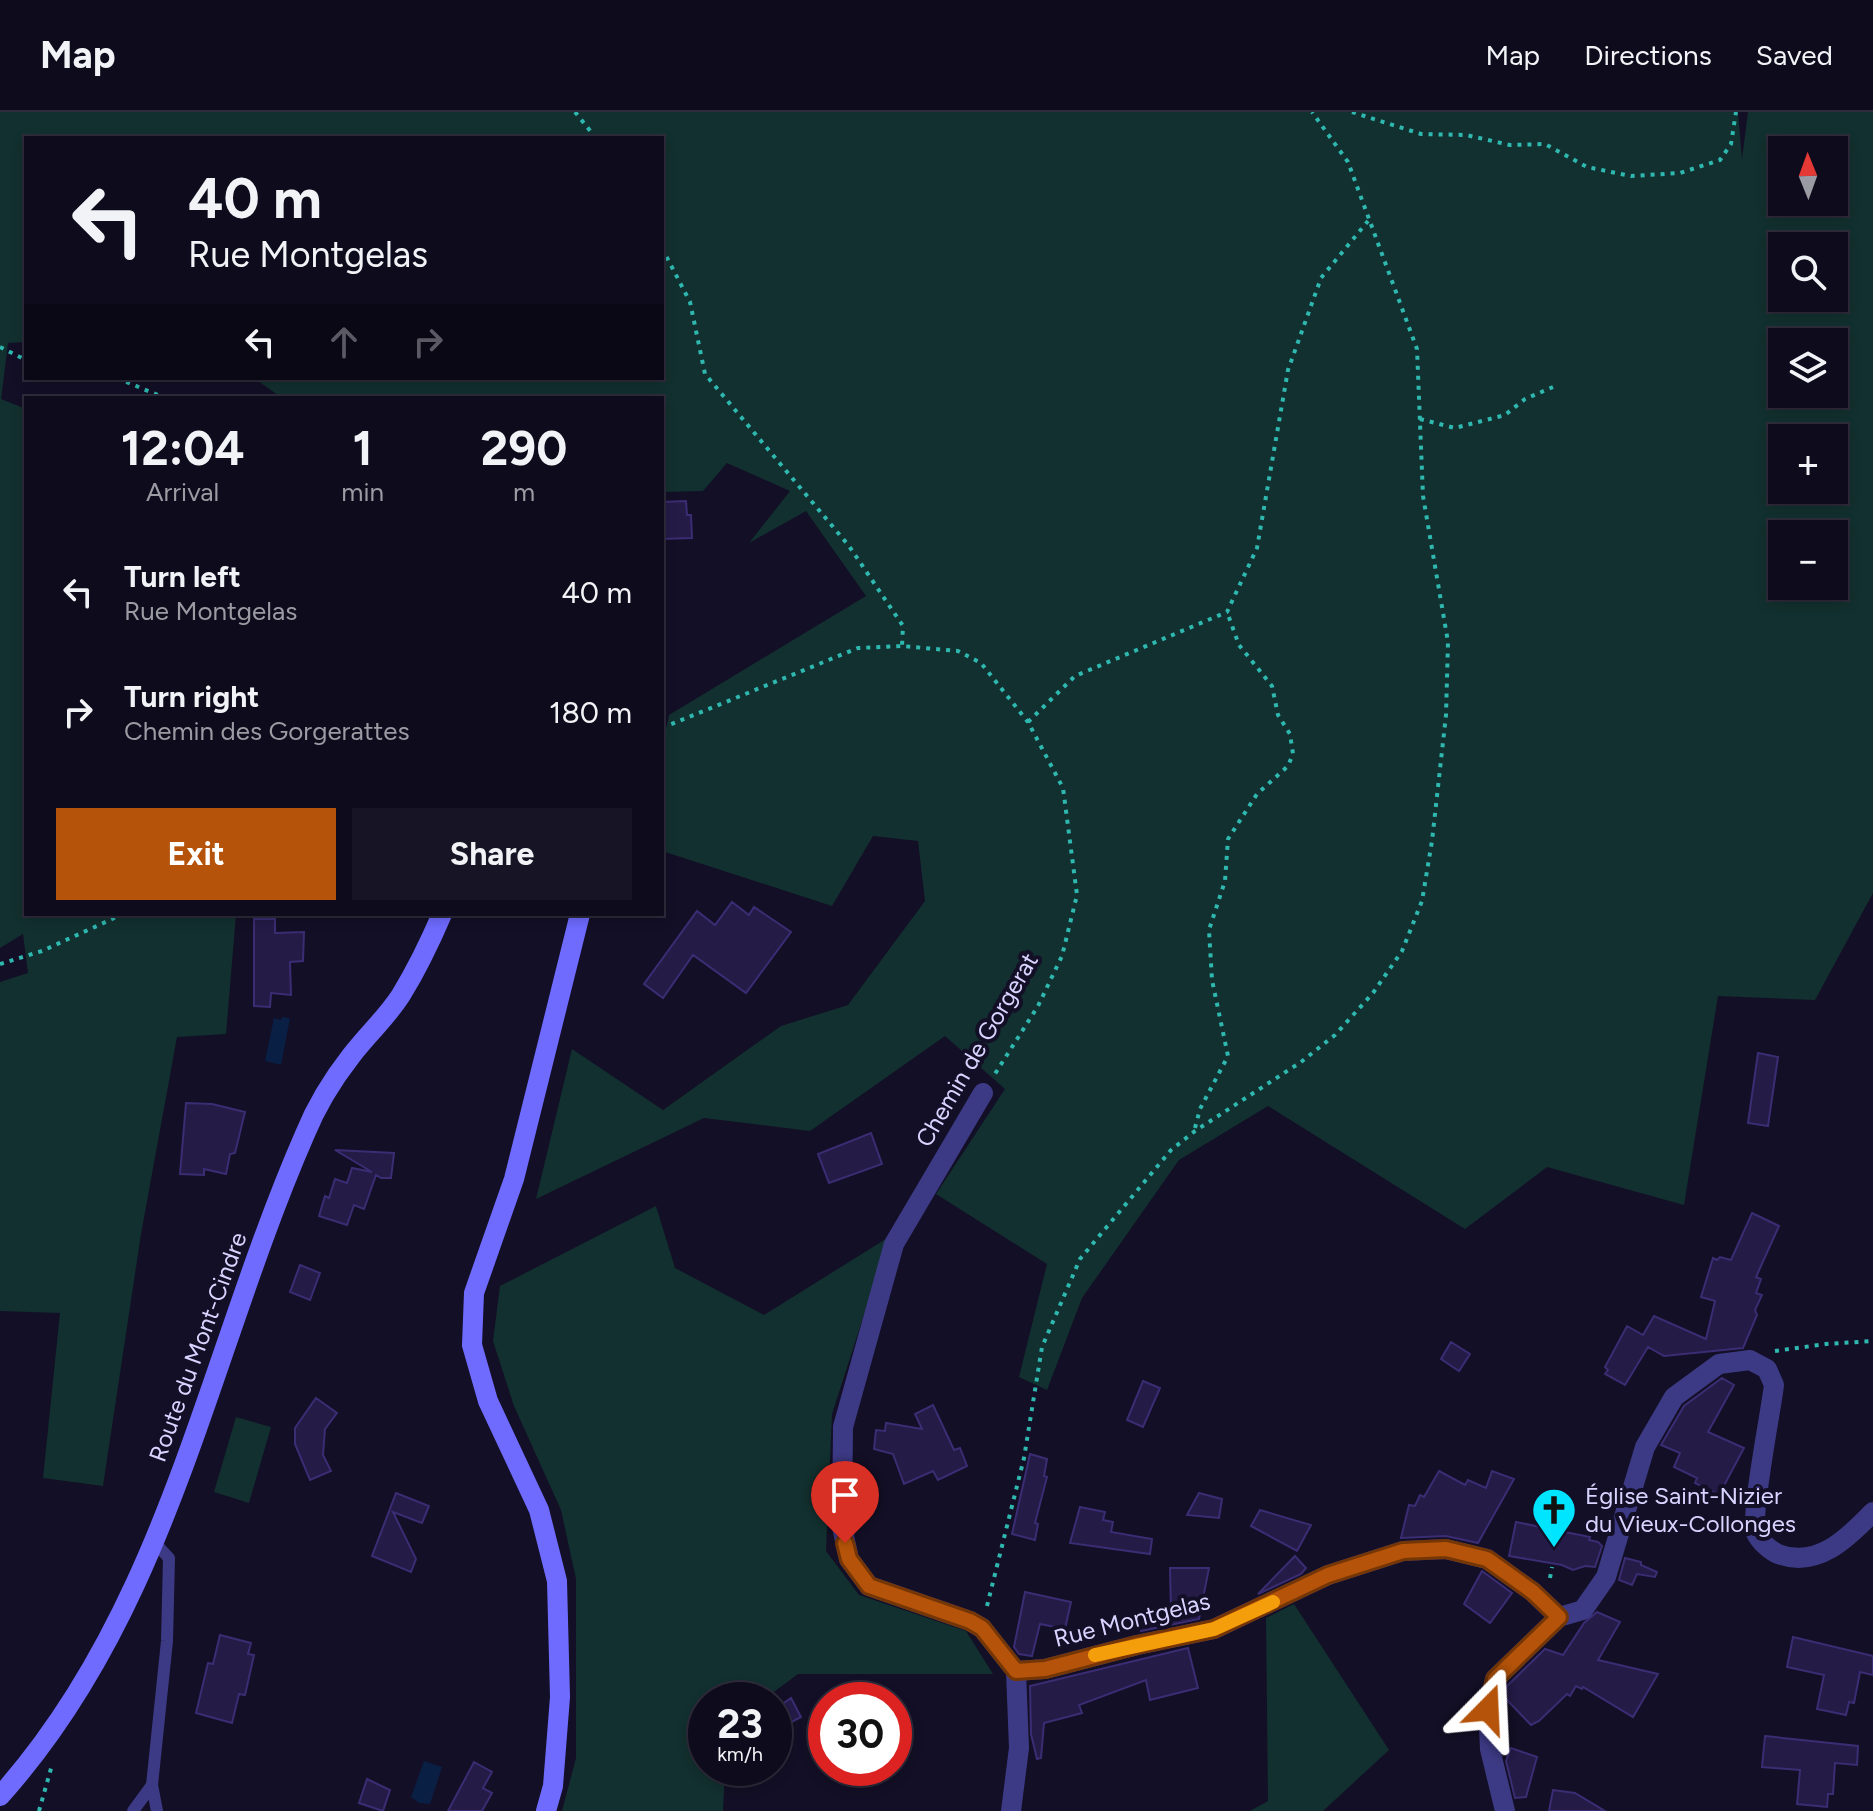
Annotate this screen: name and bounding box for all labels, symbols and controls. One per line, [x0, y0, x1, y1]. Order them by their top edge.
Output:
text: Map [40, 32, 116, 78]
text: Map [1486, 38, 1540, 72]
text: Directions [1584, 38, 1712, 72]
text: Saved [1756, 38, 1833, 72]
north arrow [1768, 136, 1848, 216]
map controls [1768, 136, 1848, 600]
text: 40 m [188, 165, 322, 232]
icon: left [56, 168, 160, 272]
button: search [1768, 232, 1848, 312]
text: Rue Montgelas [188, 233, 428, 276]
icon: left [238, 320, 282, 364]
icon: ahead [322, 320, 366, 364]
icon: right [406, 320, 450, 364]
button: layers [1768, 328, 1848, 408]
text: 12:04 [121, 419, 245, 477]
text: 1 [352, 419, 373, 477]
text: 290 [481, 419, 567, 477]
button: + [1768, 424, 1848, 504]
text: Arrival [146, 476, 219, 508]
text: min [341, 476, 384, 508]
text: m [513, 476, 535, 508]
button: − [1768, 520, 1848, 600]
text: Turn left [124, 558, 241, 595]
icon: left [56, 570, 100, 614]
text: 40 m [561, 574, 632, 611]
text: Rue Montgelas [124, 595, 297, 627]
text: Turn right [124, 678, 259, 715]
icon: right [56, 690, 100, 734]
text: 180 m [549, 694, 632, 731]
text: Chemin des Gorgerattes [124, 715, 410, 747]
button: Exit [56, 808, 336, 900]
button: Share [352, 808, 632, 900]
street label: Chemin de Gorgerat [909, 948, 1044, 1152]
street label: Route du Mont-Cindre [143, 1228, 253, 1465]
pin [811, 1461, 879, 1543]
icon: arrive [823, 1473, 867, 1517]
place label: Église Saint-Nizier du Vieux-Collonges [1585, 1481, 1796, 1538]
church icon: Église Saint-Nizier du Vieux-Collonges [1530, 1486, 1578, 1549]
street label: Rue Montgelas [1051, 1586, 1213, 1653]
position arrow [1446, 1667, 1530, 1751]
speed limit sign: 30 [808, 1682, 912, 1786]
text: 23 [717, 1700, 763, 1748]
text: km/h [717, 1742, 763, 1766]

